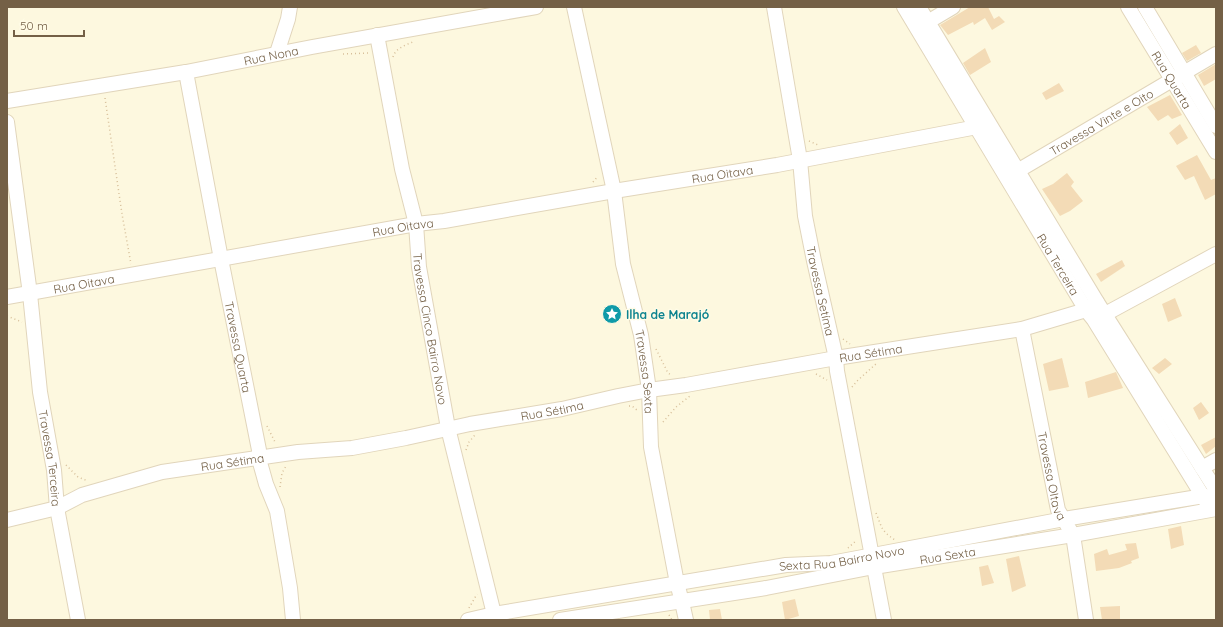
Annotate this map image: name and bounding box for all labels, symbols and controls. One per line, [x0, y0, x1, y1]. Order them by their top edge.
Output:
scale bar [14, 12, 84, 38]
text: 50 m [20, 18, 48, 33]
street label: Rua Nona [242, 42, 300, 68]
street label: Rua Quarta [1149, 48, 1195, 111]
street label: Travessa Vinte e Oito [1047, 85, 1156, 158]
street label: Rua Oitava [691, 161, 754, 186]
street label: Rua Oitava [371, 215, 434, 239]
street label: Rua Terceira [1034, 230, 1083, 298]
street label: Travessa Setíma [804, 245, 838, 337]
street label: Travessa Cinco Bairro Novo [411, 252, 451, 406]
street label: Rua Oitava [52, 270, 116, 296]
street label: Travessa Quarta [222, 300, 255, 394]
place icon: Ilha de Marajó [601, 303, 623, 325]
place label: Ilha de Marajó [626, 307, 710, 322]
street label: Travessa Sexta [632, 328, 657, 414]
street label: Rua Sétima [838, 340, 903, 365]
street label: Rua Sétima [519, 397, 585, 423]
street label: Travessa Terceira [36, 409, 64, 507]
street label: Travessa OItava [1035, 430, 1070, 523]
street label: Rua Sétima [200, 450, 265, 474]
street label: Sexta Rua Bairro Novo [778, 542, 906, 574]
street label: Rua Sexta [918, 543, 977, 567]

